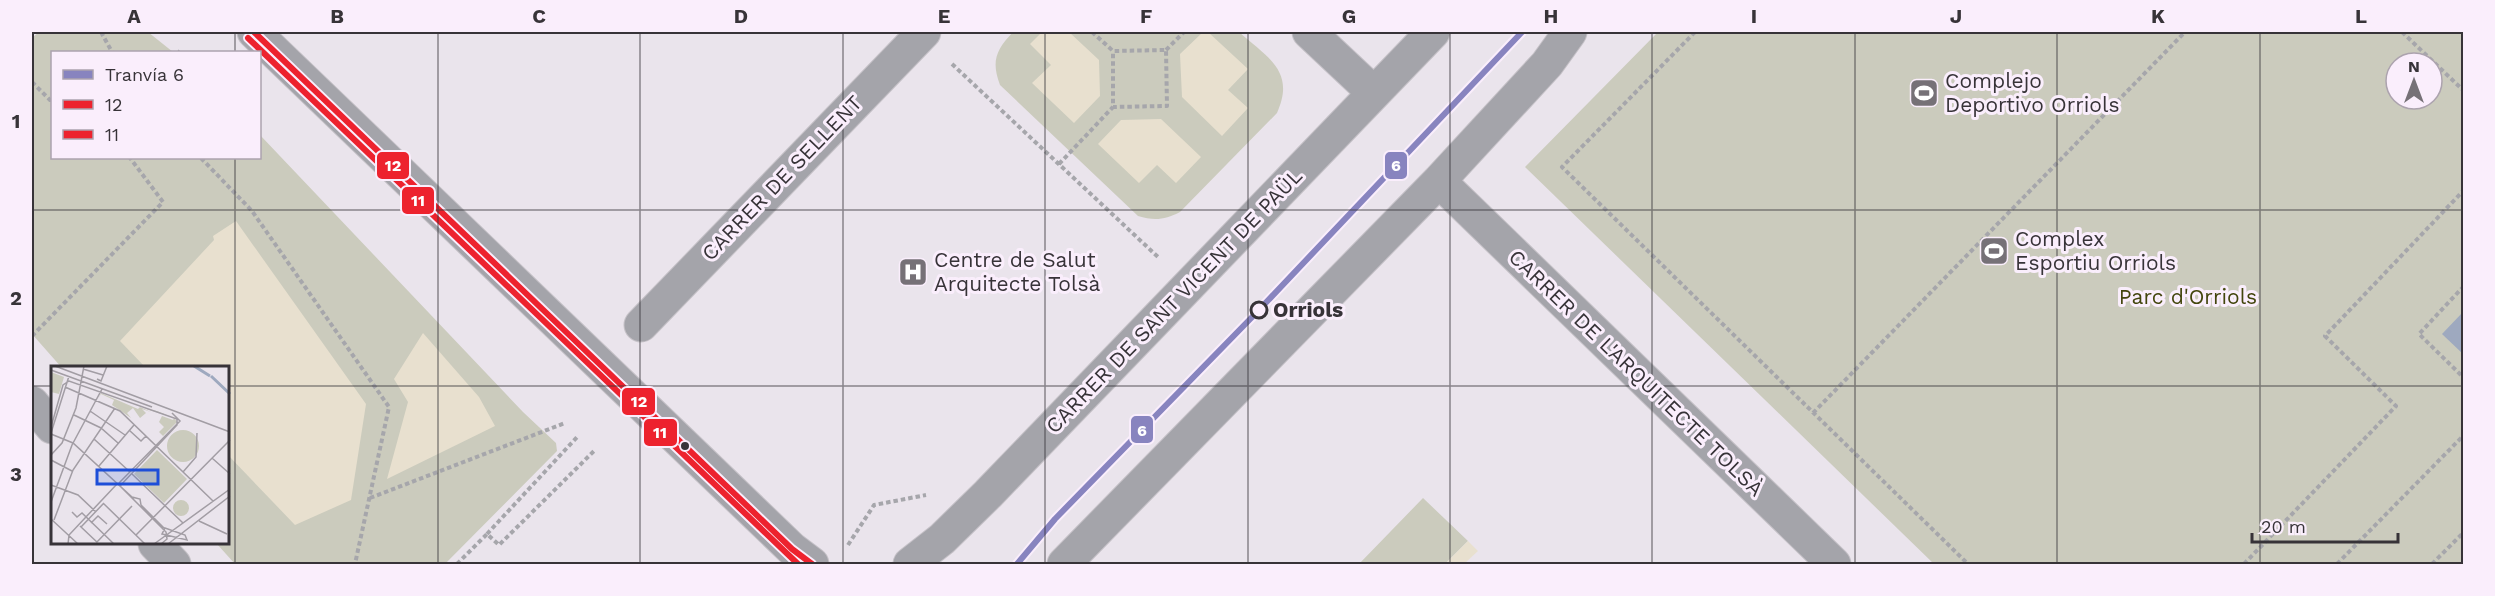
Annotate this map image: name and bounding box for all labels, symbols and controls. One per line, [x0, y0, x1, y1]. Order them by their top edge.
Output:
text: A [127, 4, 141, 28]
text: B [330, 4, 344, 28]
text: C [532, 4, 546, 28]
text: D [734, 4, 748, 28]
text: E [938, 4, 950, 28]
text: F [1140, 4, 1152, 28]
text: G [1342, 4, 1356, 28]
text: H [1544, 4, 1558, 28]
text: I [1751, 4, 1757, 28]
text: J [1950, 4, 1962, 28]
text: K [2151, 4, 2165, 28]
text: L [2355, 4, 2367, 28]
legend [51, 51, 261, 159]
north arrow [2384, 51, 2444, 111]
text: N [2408, 57, 2420, 76]
text: Tranvía 6 [105, 64, 184, 85]
place label: Complejo Deportivo Orriols [1945, 68, 2119, 117]
sports icon: Complejo Deportivo Orriols [1908, 77, 1940, 109]
street label: CARRER DE SELLENT [696, 90, 867, 265]
text: 12 [105, 94, 123, 115]
text: 1 [12, 109, 20, 133]
text: 11 [105, 124, 119, 145]
line badge: 12 [376, 151, 410, 180]
line badge: 6 [1384, 151, 1408, 180]
text: 12 [385, 156, 401, 175]
text: 6 [1391, 156, 1401, 175]
street label: CARRER DE SANT VICENT DE PAÜL [1040, 163, 1307, 438]
line badge: 11 [401, 186, 435, 215]
text: 11 [411, 191, 425, 210]
place label: Complex Esportiu Orriols [2015, 226, 2176, 275]
sports icon: Complex Esportiu Orriols [1978, 235, 2010, 267]
street label: CARRER DE L'ARQUITECTE TOLSÀ [1504, 244, 1769, 501]
place label: Centre de Salut Arquitecte Tolsà [934, 247, 1100, 296]
hospital icon: Centre de Salut Arquitecte Tolsà [897, 256, 929, 288]
park label: Parc d'Orriols [2119, 284, 2257, 309]
text: 2 [10, 286, 22, 310]
place label: Orriols [1273, 297, 1343, 322]
marker: Orriols [1250, 301, 1268, 319]
inset map [51, 366, 230, 545]
line badge: 12 [621, 387, 656, 416]
text: 12 [631, 392, 647, 411]
line badge: 6 [1130, 415, 1154, 444]
line badge: 11 [643, 418, 678, 447]
text: 6 [1137, 421, 1147, 440]
text: 11 [653, 423, 667, 442]
unlabelled marker [679, 440, 691, 452]
text: 3 [10, 462, 22, 486]
scale bar [2252, 506, 2398, 544]
text: 20 m [2261, 516, 2306, 537]

